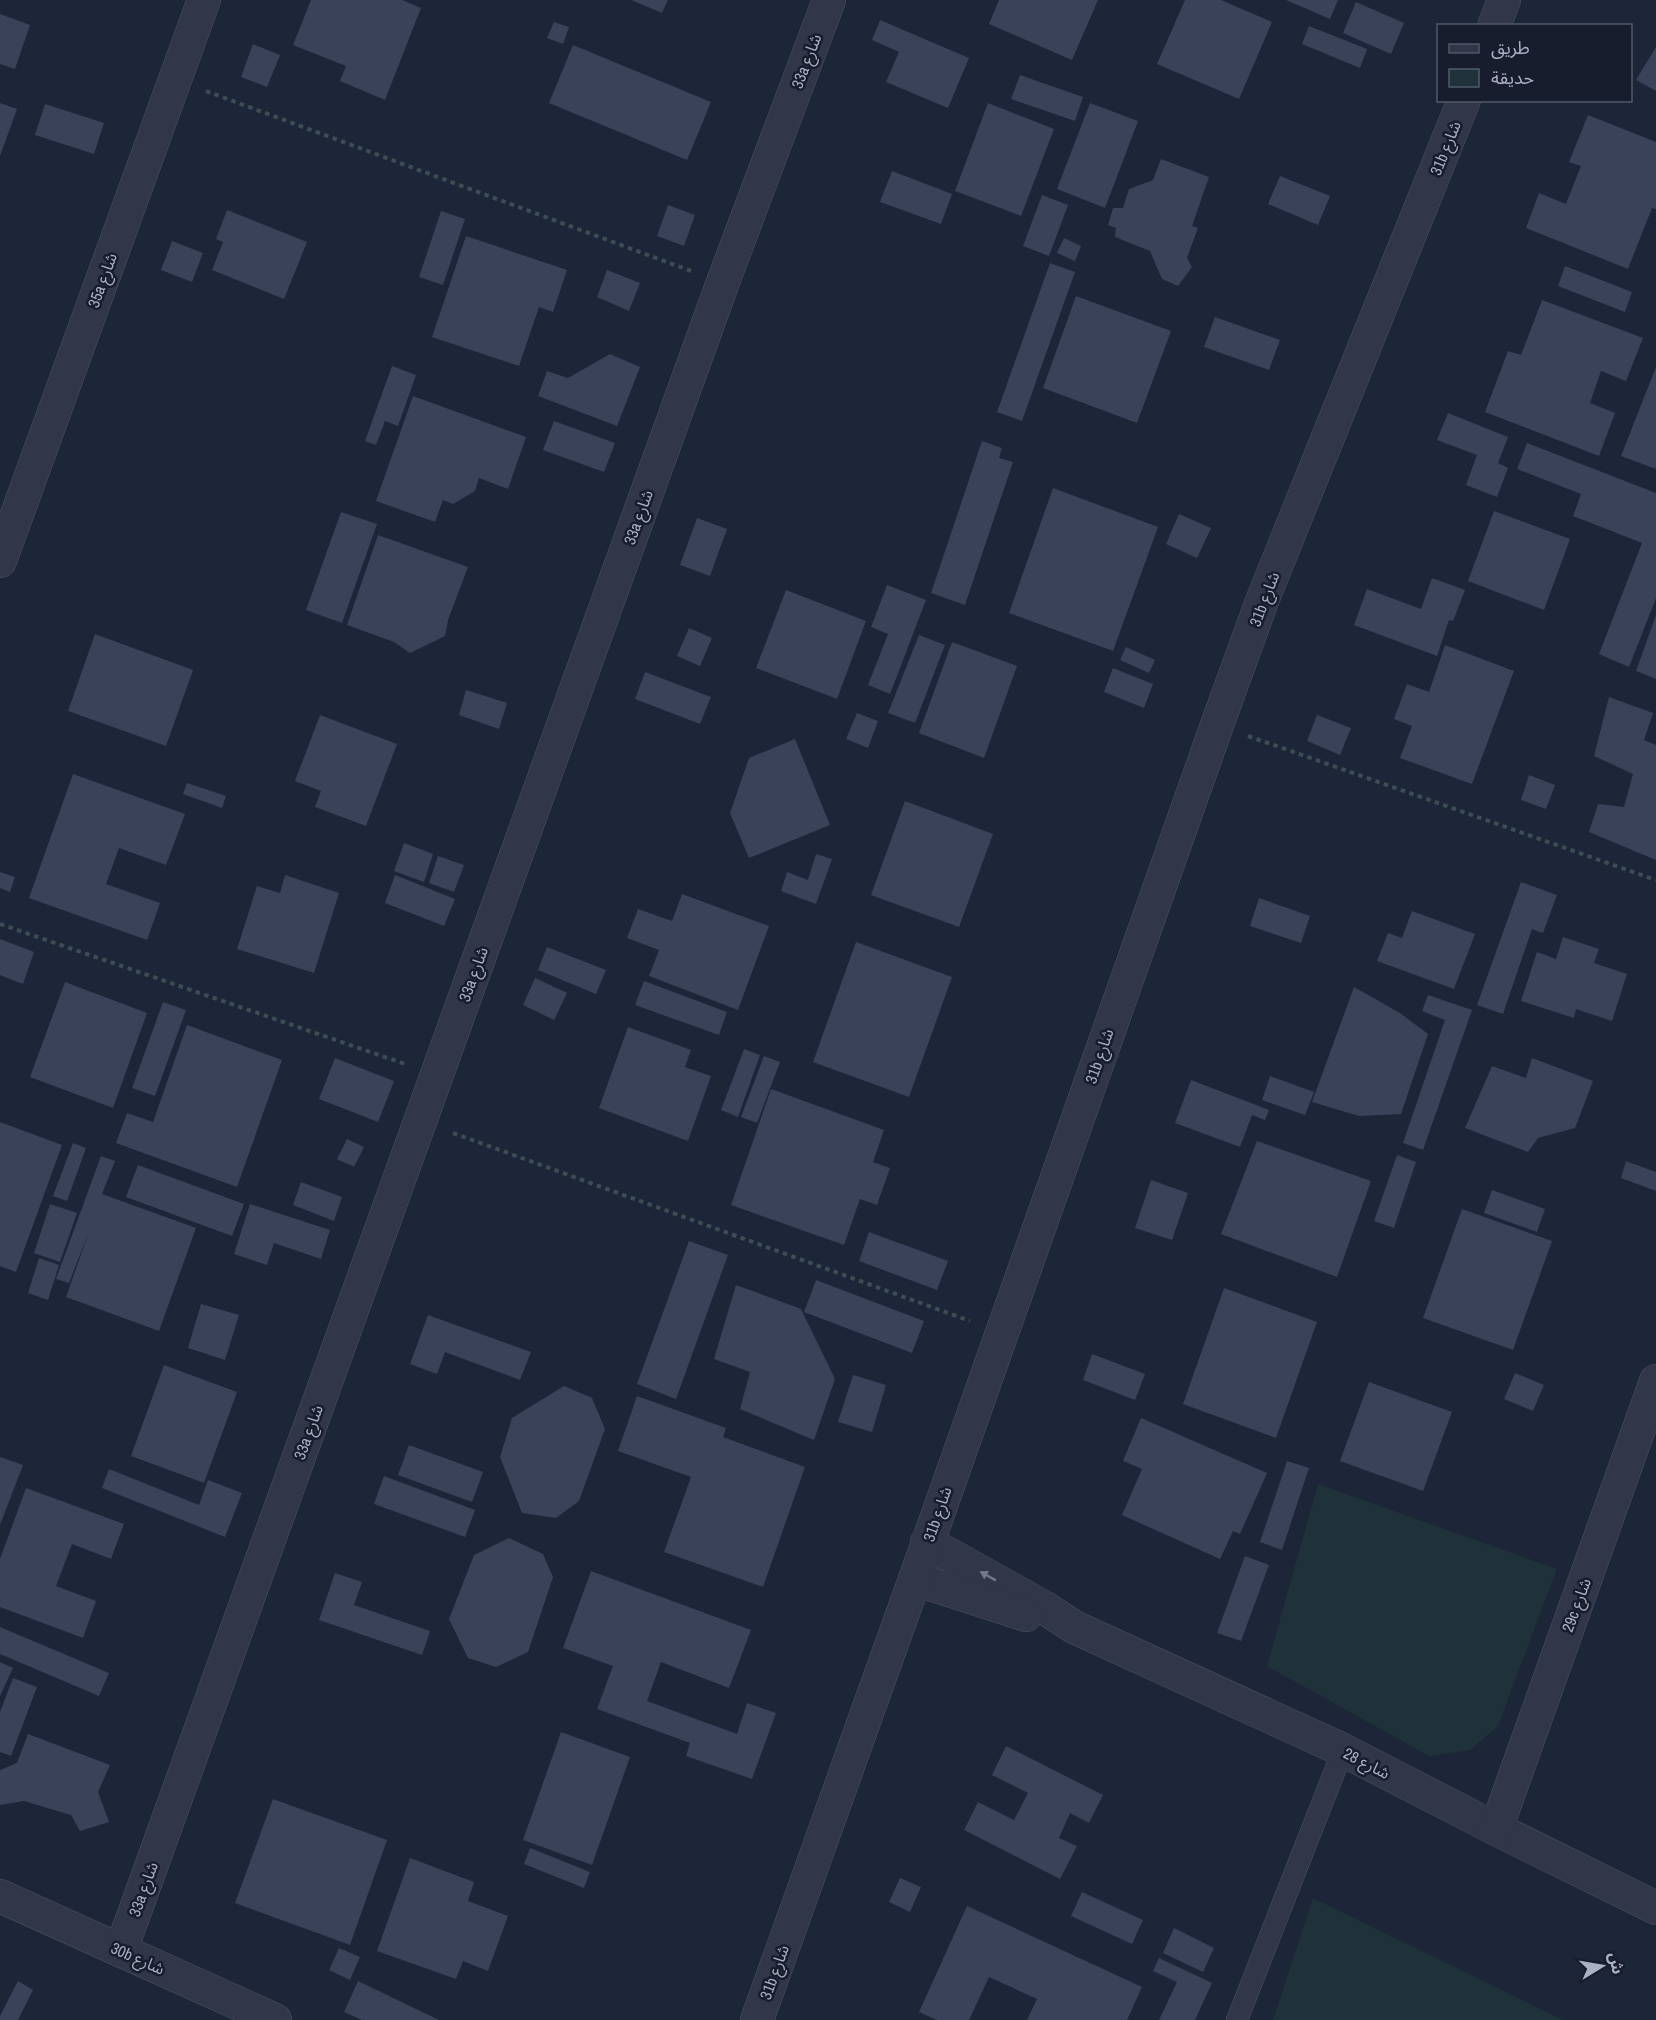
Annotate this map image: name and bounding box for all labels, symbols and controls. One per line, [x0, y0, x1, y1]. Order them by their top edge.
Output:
legend [1437, 24, 1632, 102]
street label: 33a شارع [786, 31, 828, 92]
text: طريق [1491, 35, 1530, 60]
text: حديقة [1491, 65, 1534, 90]
street label: 31b شارع [1424, 118, 1468, 179]
street label: 35a شارع [82, 250, 124, 311]
street label: 33a شارع [618, 487, 660, 548]
street label: 31b شارع [1244, 569, 1286, 630]
street label: 33a شارع [453, 944, 495, 1005]
street label: 31b شارع [1079, 1026, 1121, 1087]
street label: 33a شارع [288, 1402, 330, 1463]
street label: 31b شارع [917, 1484, 959, 1545]
one-way arrow [980, 1571, 996, 1582]
street label: 29c شارع [1556, 1575, 1598, 1636]
street label: شارع 28 [1339, 1742, 1394, 1786]
street label: 33a شارع [123, 1859, 165, 1920]
street label: 30b شارع [107, 1936, 168, 1981]
north arrow [1572, 1936, 1632, 1996]
street label: 31b شارع [754, 1942, 796, 2003]
text: ش [1604, 1950, 1630, 1976]

